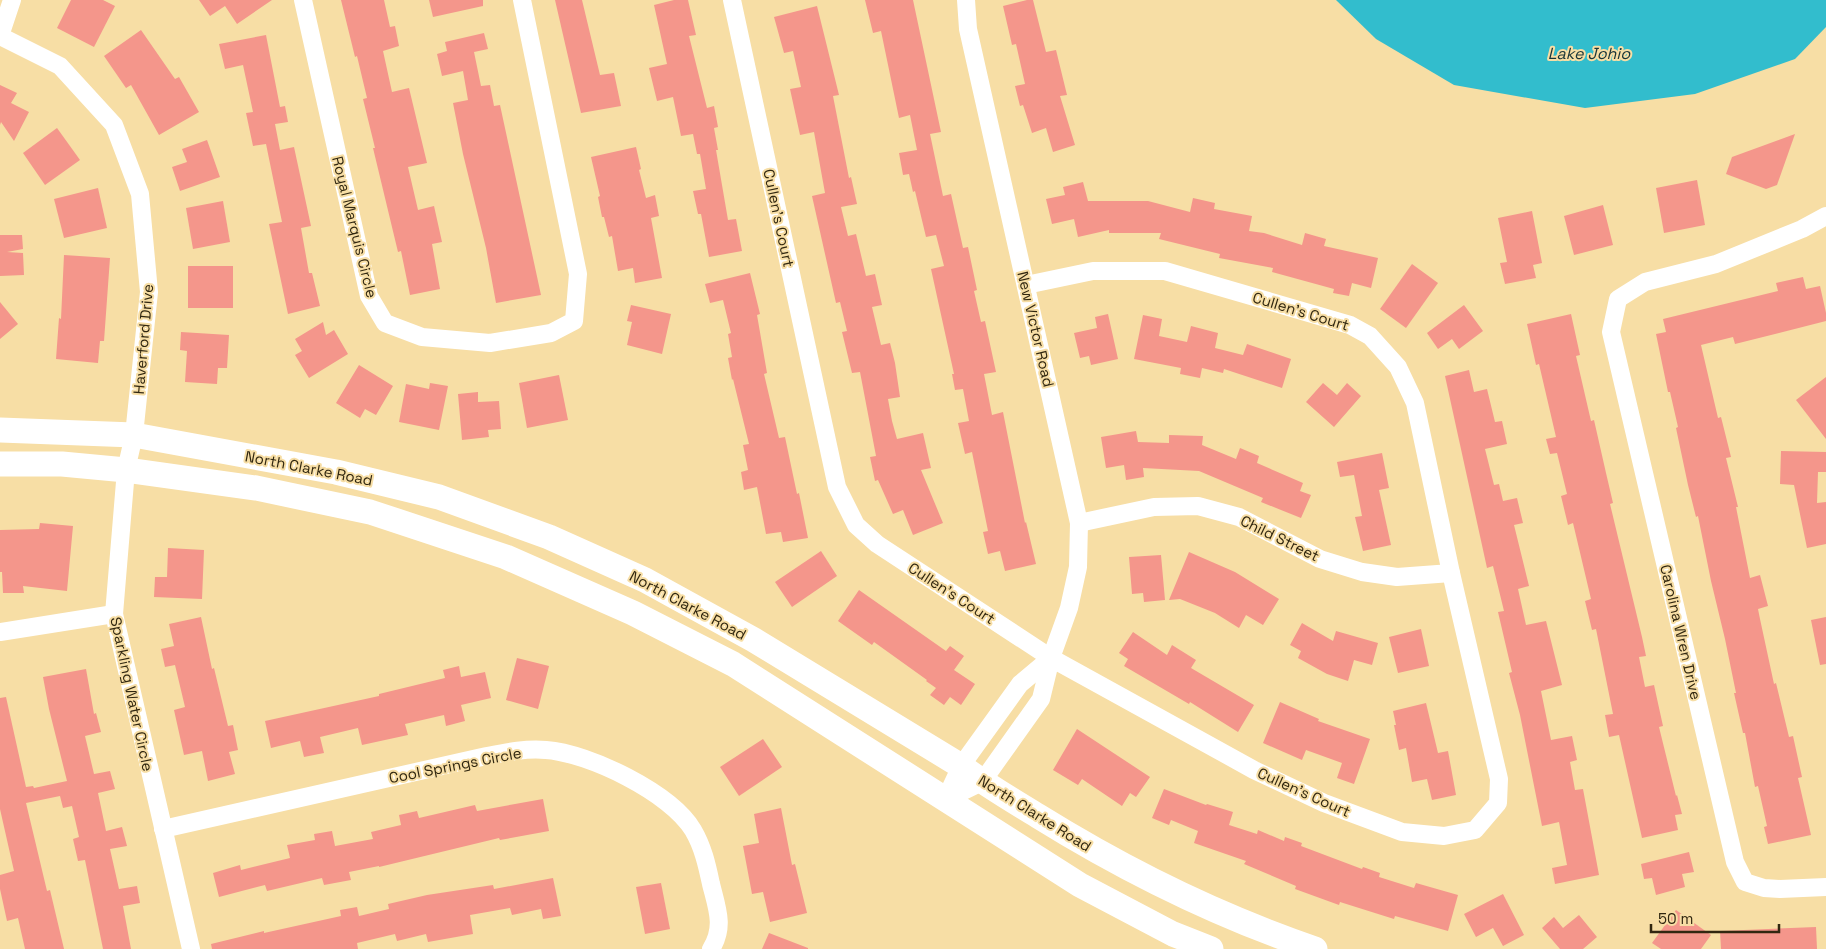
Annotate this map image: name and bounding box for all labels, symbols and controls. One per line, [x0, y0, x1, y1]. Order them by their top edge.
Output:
water label: Lake Johio [1548, 43, 1631, 64]
street label: Royal Marquis Circle [328, 154, 382, 300]
street label: Cullen's Court [759, 167, 799, 269]
street label: New Victor Road [1013, 269, 1059, 389]
street label: Haverford Drive [129, 283, 157, 395]
street label: Cullen's Court [1250, 287, 1352, 335]
street label: North Clarke Road [244, 446, 374, 490]
street label: Child Street [1237, 511, 1323, 565]
street label: Cullen's Court [905, 558, 999, 628]
street label: Carolina Wren Drive [1656, 563, 1706, 702]
street label: North Clarke Road [626, 566, 750, 644]
street label: Sparkling Water Circle [106, 615, 158, 773]
street label: Cool Springs Circle [387, 743, 523, 787]
street label: Cullen's Court [1255, 763, 1354, 821]
street label: North Clarke Road [975, 771, 1095, 855]
scale bar [1651, 902, 1778, 934]
text: 50 m [1658, 909, 1693, 928]

